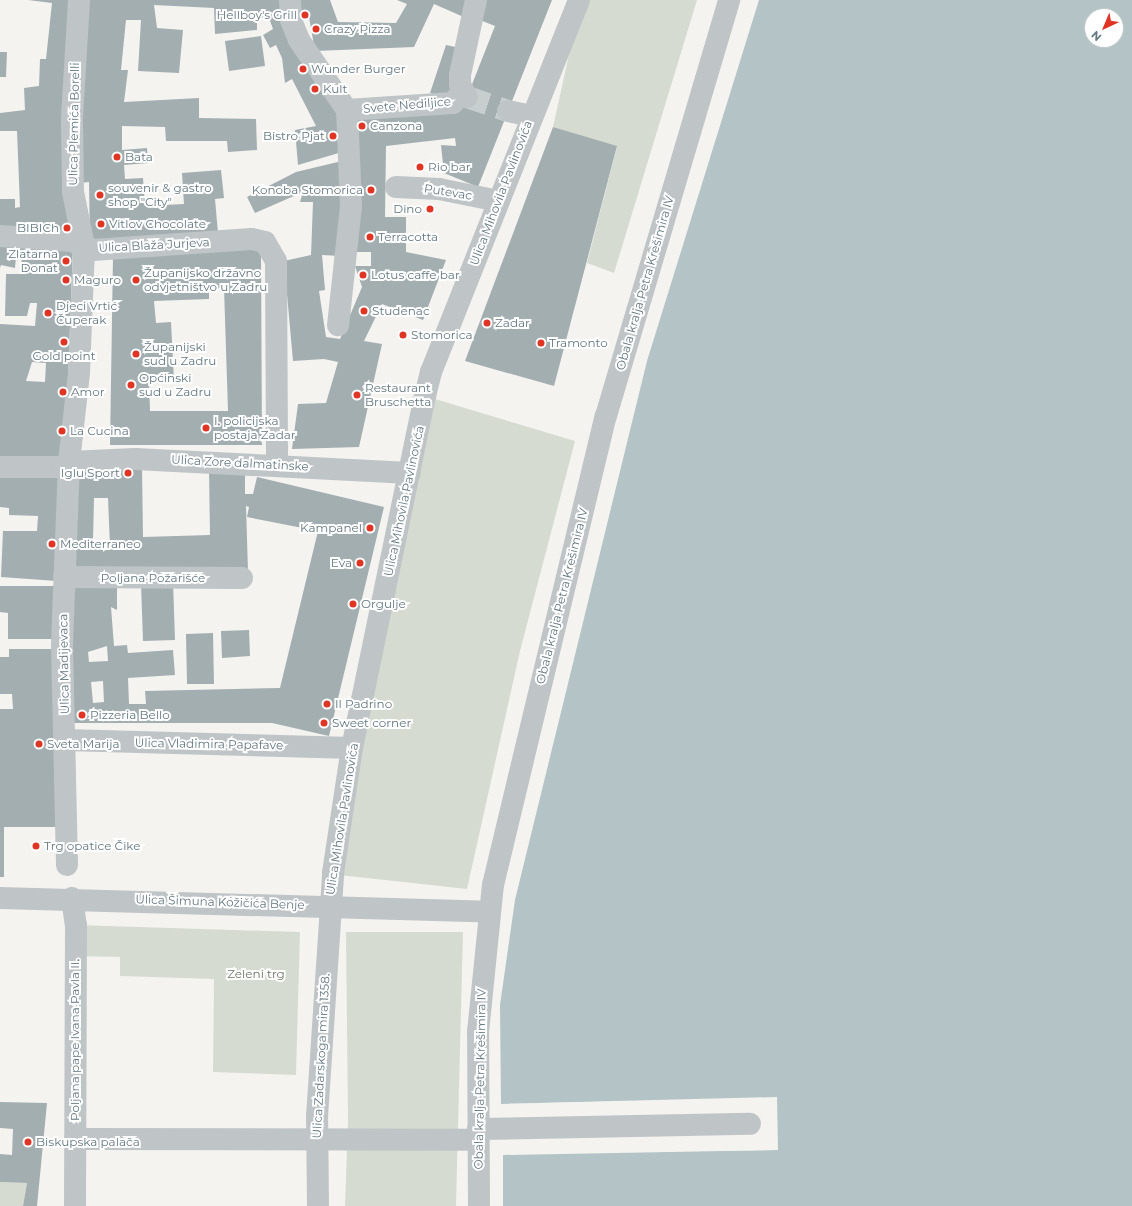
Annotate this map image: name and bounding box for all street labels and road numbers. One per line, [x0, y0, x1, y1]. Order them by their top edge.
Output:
street label: Ulica Plemića Borelli [66, 62, 82, 186]
street label: Svete Nediljice [363, 94, 451, 116]
street label: Ulica Mihovila Pavlinovića [467, 119, 535, 267]
street label: Putevac [423, 181, 473, 203]
street label: Obala kralja Petra Krešimira IV [613, 194, 677, 372]
street label: Ulica Blaža Jurjeva [98, 235, 210, 255]
street label: Ulica Mihovila Pavlinovića [381, 424, 427, 578]
street label: Ulica Zore dalmatinske [171, 452, 309, 474]
street label: Obala kralja Petra Krešimira IV [533, 507, 591, 685]
street label: Poljana Požarišće [101, 571, 205, 585]
street label: Ulica Madijevaca [56, 614, 72, 714]
street label: Ulica Vladimira Papafave [135, 736, 283, 752]
street label: Ulica Mihovila Pavlinovića [323, 742, 361, 896]
street label: Ulica Šimuna Kožičića Benje [135, 892, 305, 912]
street label: Poljana pape Ivana Pavla II. [68, 959, 82, 1121]
street label: Ulica Zadarskoga mira 1358. [309, 973, 333, 1139]
street label: Obala kralja Petra Krešimira IV [471, 988, 489, 1170]

